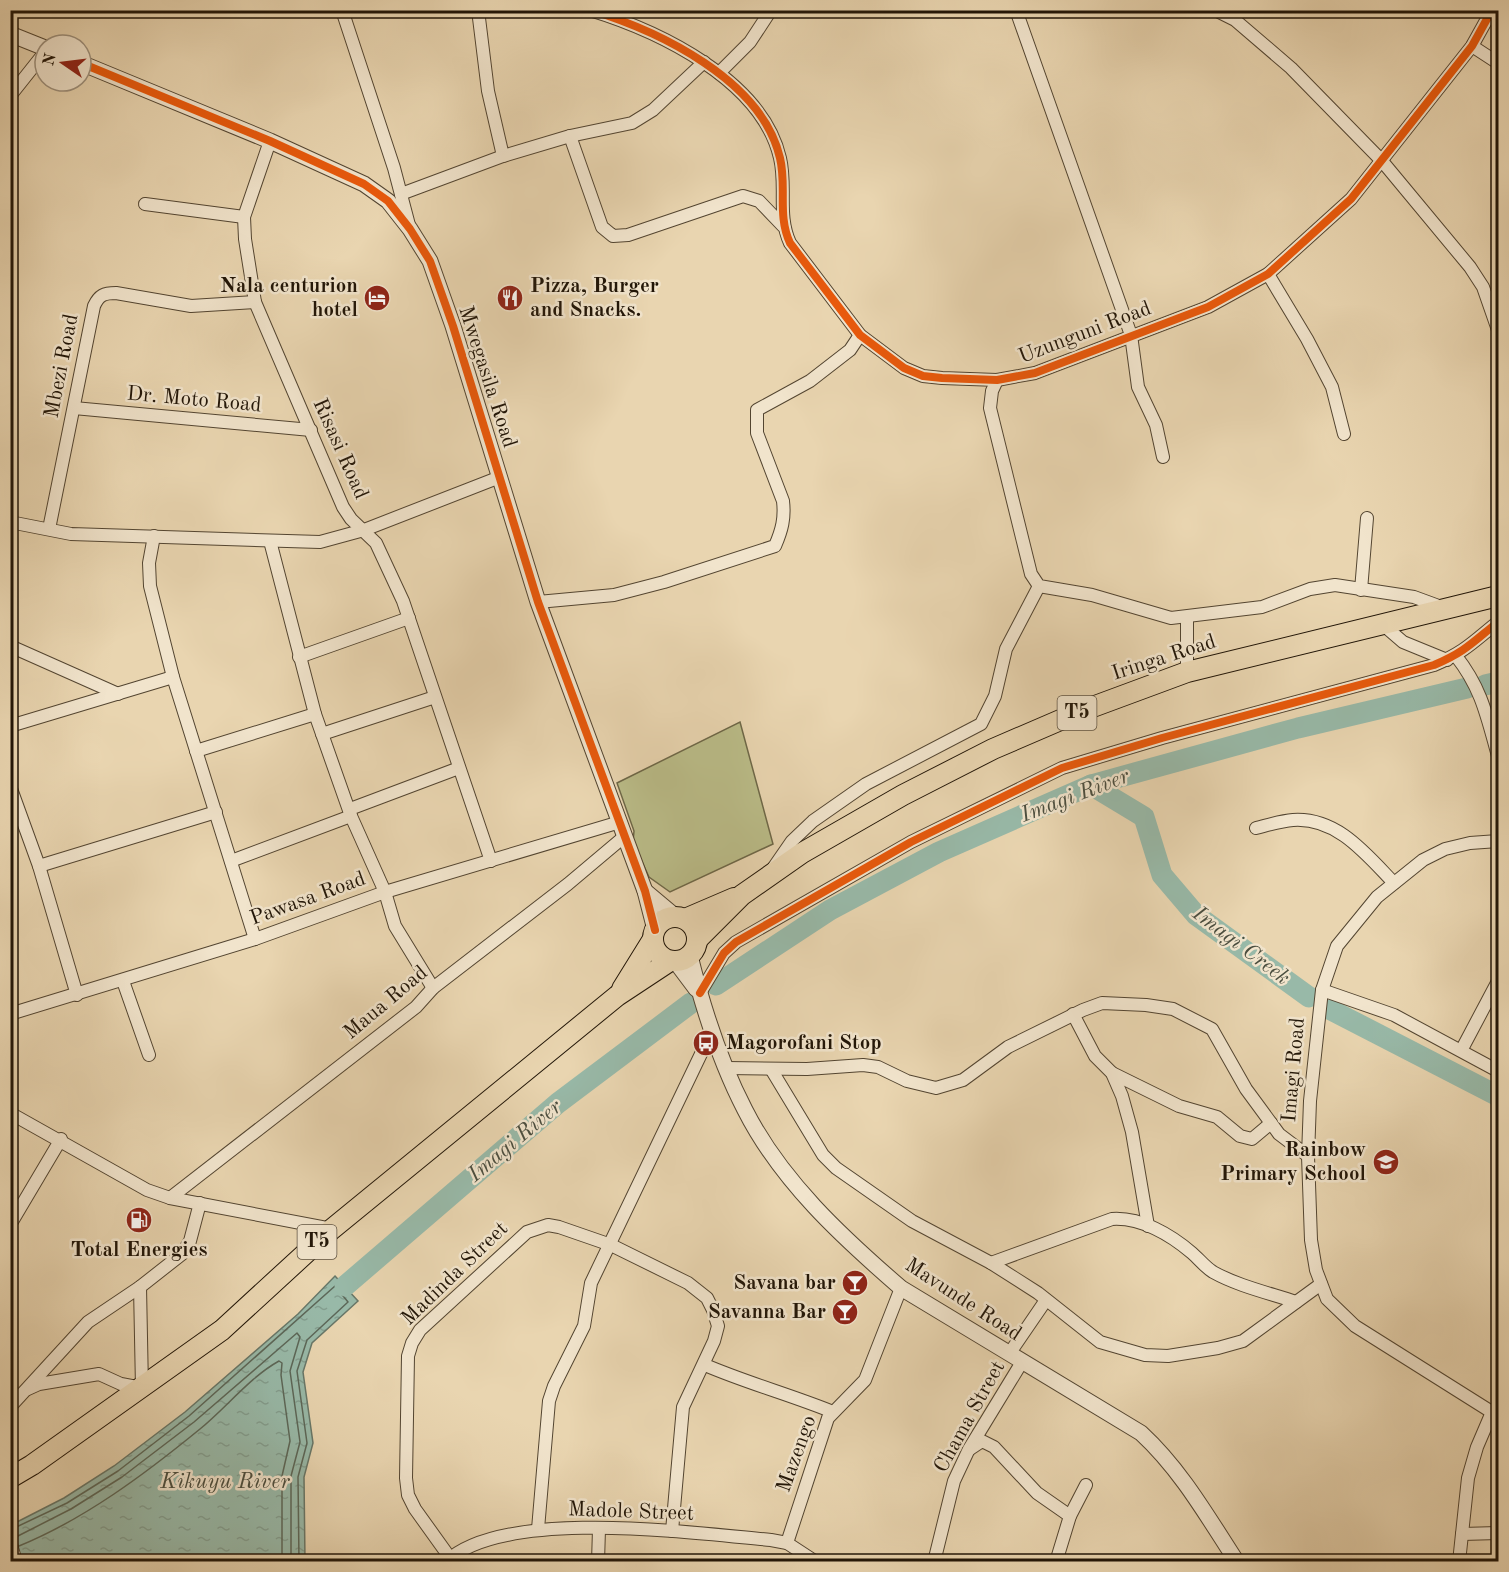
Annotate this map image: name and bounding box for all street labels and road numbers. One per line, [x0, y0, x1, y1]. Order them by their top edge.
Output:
street label: Uzunguni Road [1016, 298, 1154, 368]
street label: Mwegasila Road [454, 303, 520, 451]
street label: Mbezi Road [42, 312, 82, 420]
street label: Dr. Moto Road [126, 384, 262, 416]
street label: Risasi Road [309, 396, 371, 502]
street label: Iringa Road [1109, 631, 1219, 685]
road number: T5 [1058, 696, 1096, 730]
street label: Pawasa Road [247, 868, 369, 930]
street label: Maua Road [340, 962, 432, 1044]
street label: Imagi Road [1279, 1017, 1309, 1123]
street label: Madinda Street [398, 1218, 512, 1330]
road number: T5 [298, 1225, 336, 1259]
street label: Mavunde Road [901, 1255, 1025, 1345]
street label: Chama Street [931, 1357, 1009, 1477]
street label: Mazengo [773, 1413, 821, 1495]
street label: Madole Street [568, 1499, 694, 1525]

